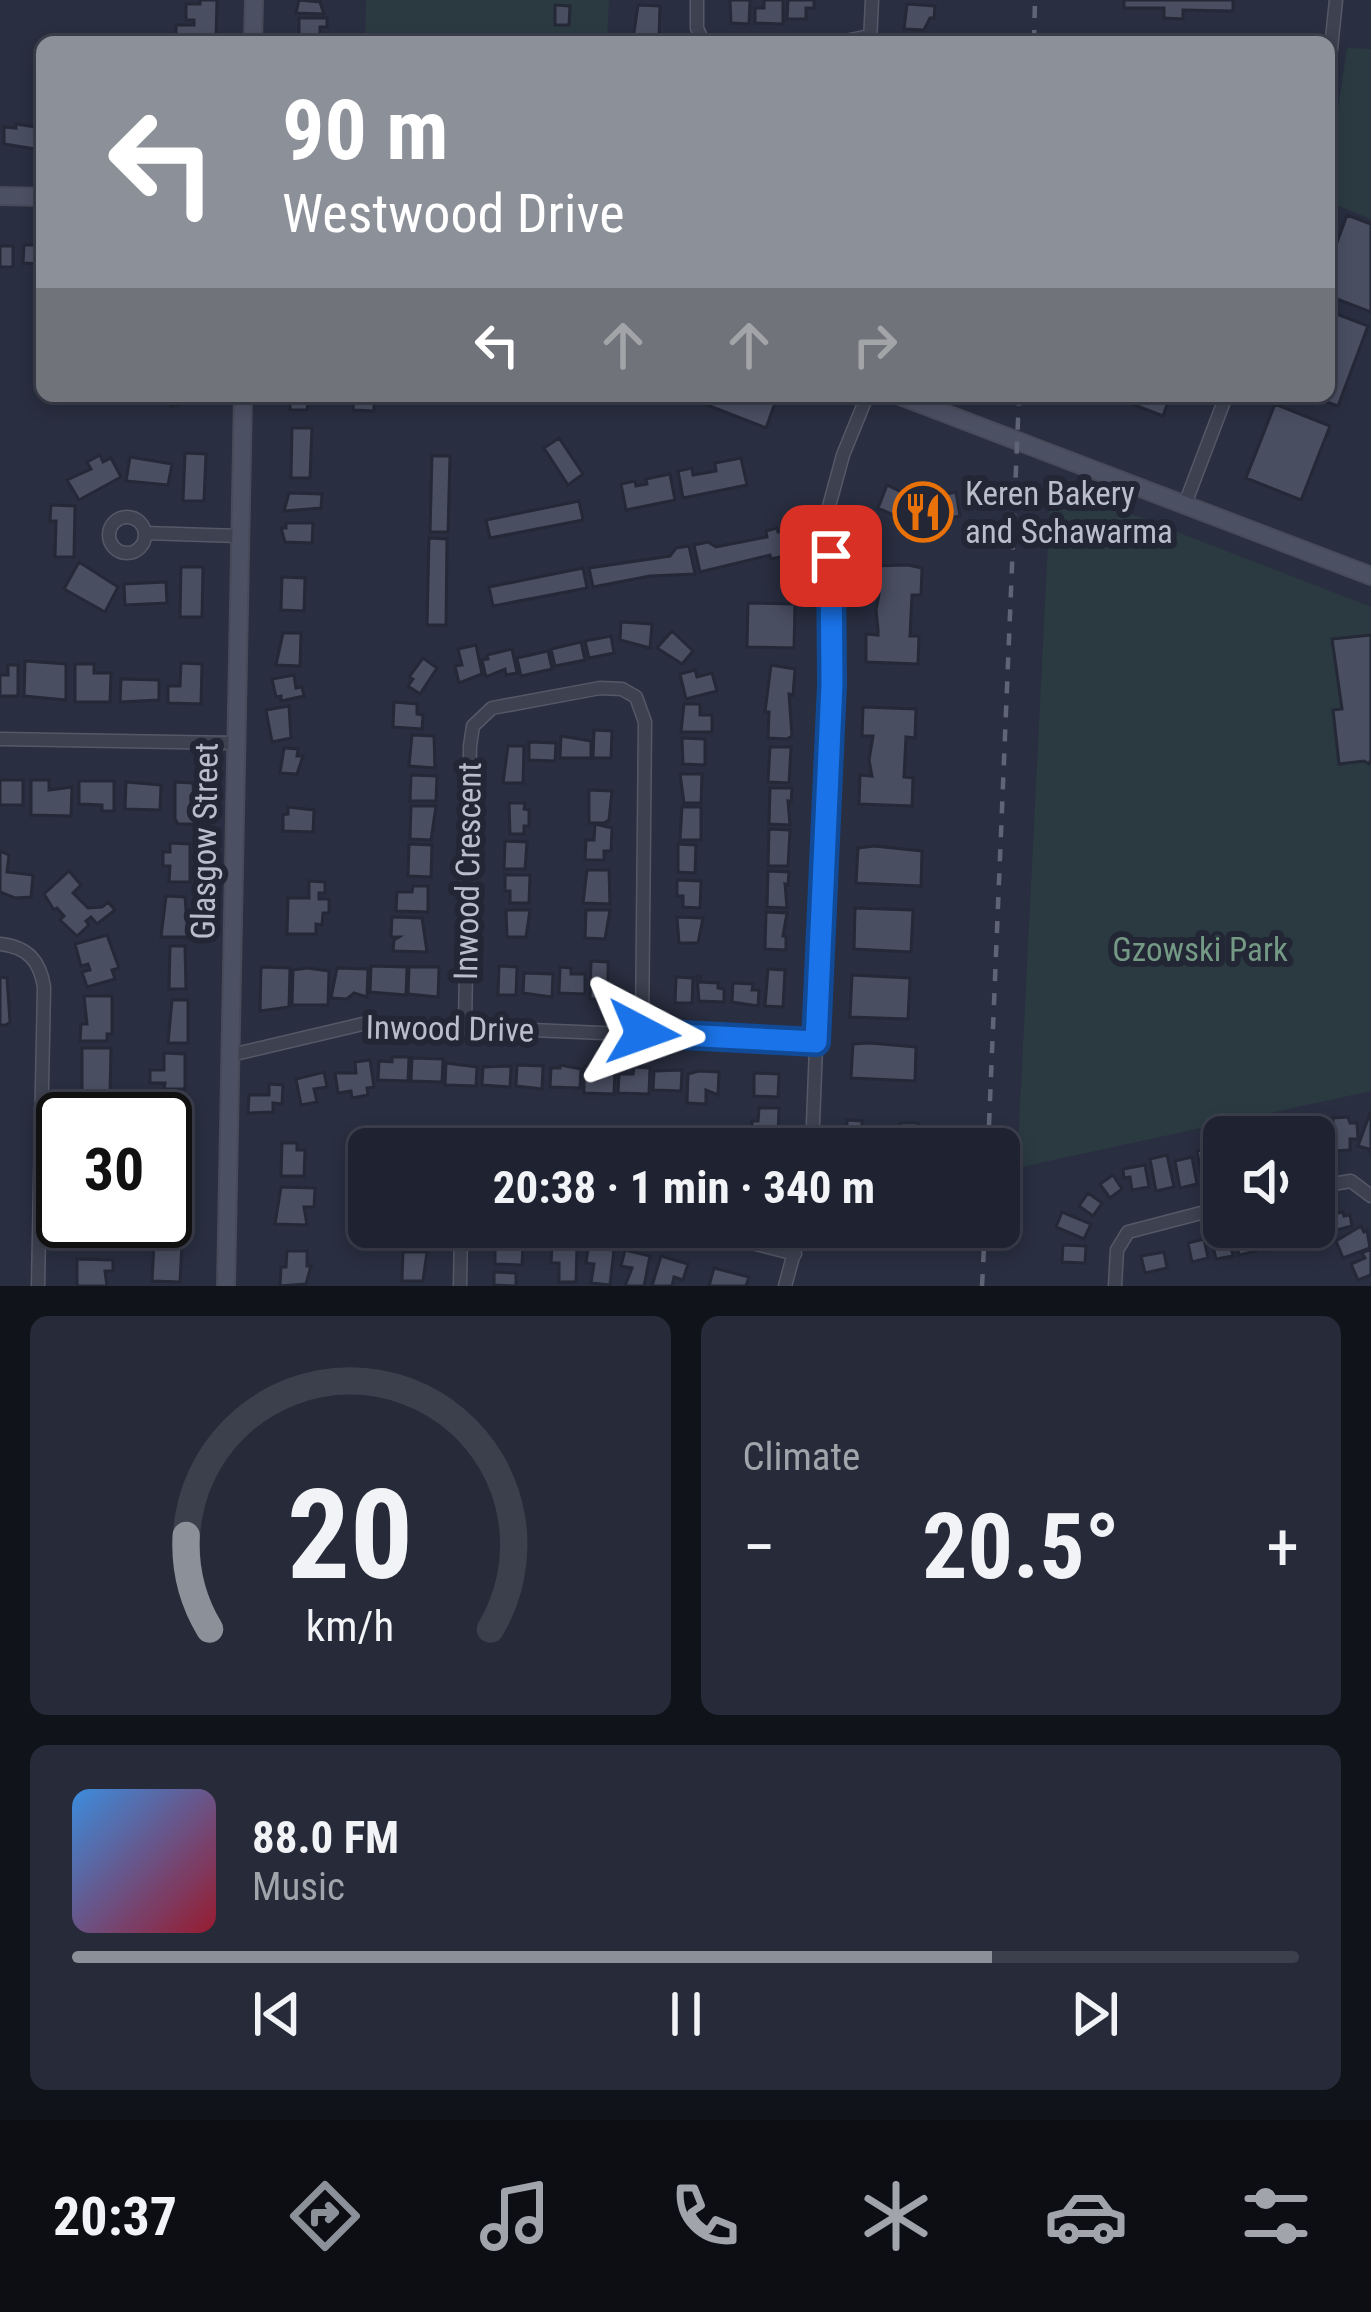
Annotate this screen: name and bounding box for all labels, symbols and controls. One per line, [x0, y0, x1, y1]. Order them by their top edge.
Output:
text: 90 m [282, 81, 449, 180]
icon: left [84, 84, 240, 240]
text: Westwood Drive [282, 182, 624, 245]
icon: left [464, 312, 530, 378]
icon: ahead [590, 312, 656, 378]
icon: ahead [716, 312, 782, 378]
icon: right [842, 312, 908, 378]
place label: Keren Bakery and Schawarma [965, 474, 1173, 551]
restaurant icon: Keren Bakery and Schawarma [892, 481, 954, 543]
pin [780, 505, 882, 607]
icon: arrive [798, 523, 864, 589]
street label: Glasgow Street [183, 742, 226, 940]
street label: Inwood Crescent [446, 762, 489, 980]
park label: Gzowski Park [1112, 930, 1288, 969]
position arrow [580, 970, 706, 1096]
street label: Inwood Drive [365, 1008, 535, 1049]
speed limit sign: 30 [36, 1092, 192, 1248]
map controls [1203, 1116, 1335, 1248]
button: sound [1203, 1116, 1335, 1248]
text: 20:38 · 1 min · 340 m [493, 1161, 875, 1214]
text: Climate [743, 1434, 860, 1480]
text: 20 [287, 1462, 413, 1608]
text: 20.5° [922, 1495, 1120, 1600]
text: − [743, 1509, 776, 1586]
text: + [1266, 1509, 1299, 1586]
text: km/h [306, 1600, 394, 1650]
text: 88.0 FM [252, 1811, 399, 1864]
text: Music [252, 1864, 345, 1910]
icon: previous [244, 1981, 310, 2047]
icon: pause [653, 1981, 719, 2047]
icon: next [1062, 1981, 1128, 2047]
icon: directions [283, 2174, 367, 2258]
icon: music [473, 2174, 557, 2258]
icon: phone [663, 2174, 747, 2258]
icon: climate [854, 2174, 938, 2258]
icon: car [1044, 2174, 1128, 2258]
icon: filters [1234, 2174, 1318, 2258]
text: 20:37 [53, 2185, 177, 2248]

